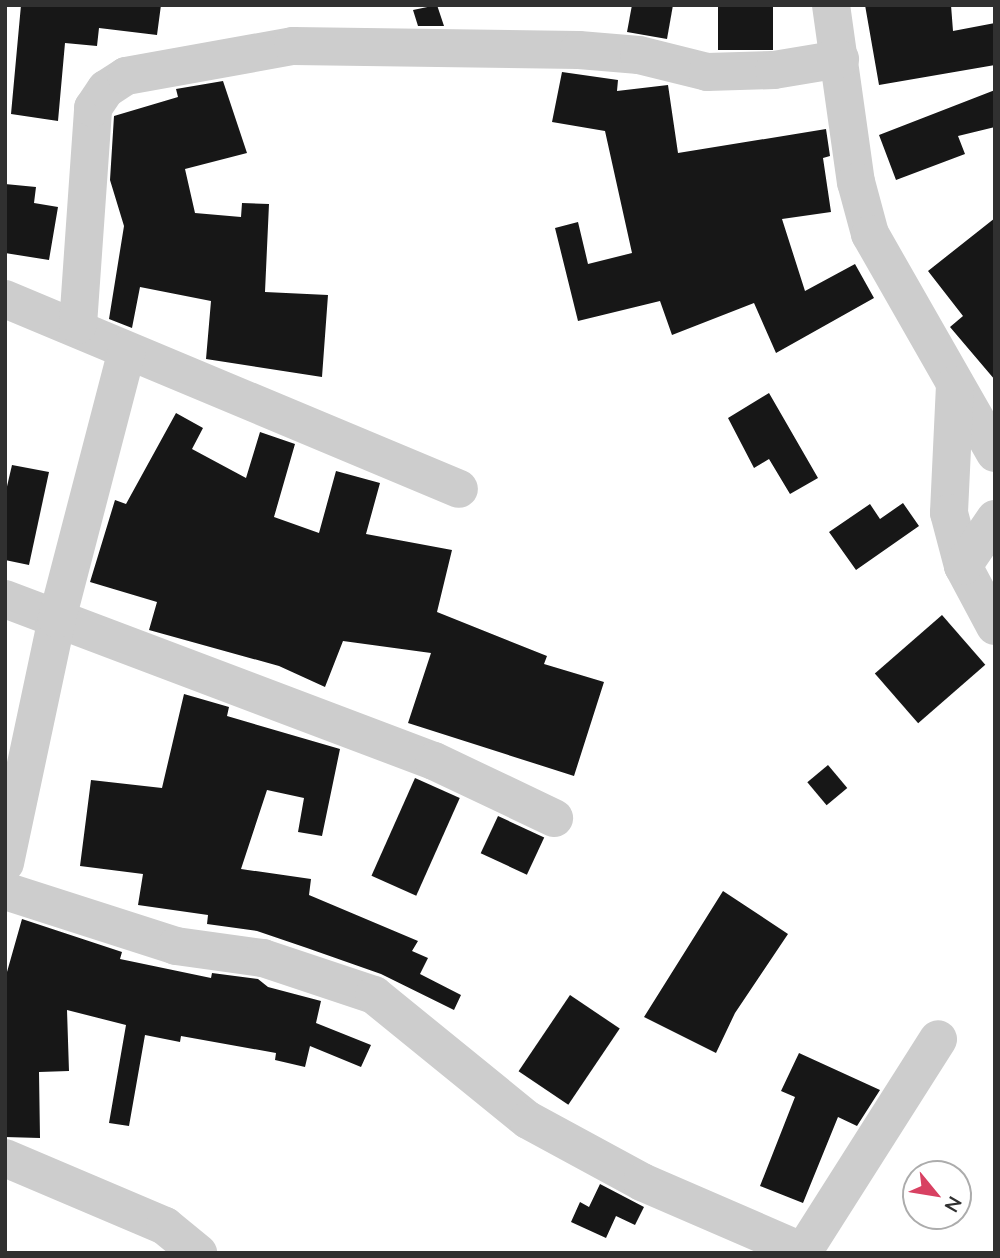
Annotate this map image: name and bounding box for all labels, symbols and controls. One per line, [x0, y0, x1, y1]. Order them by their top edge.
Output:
north arrow [902, 1160, 972, 1230]
text: N [939, 1192, 967, 1217]

